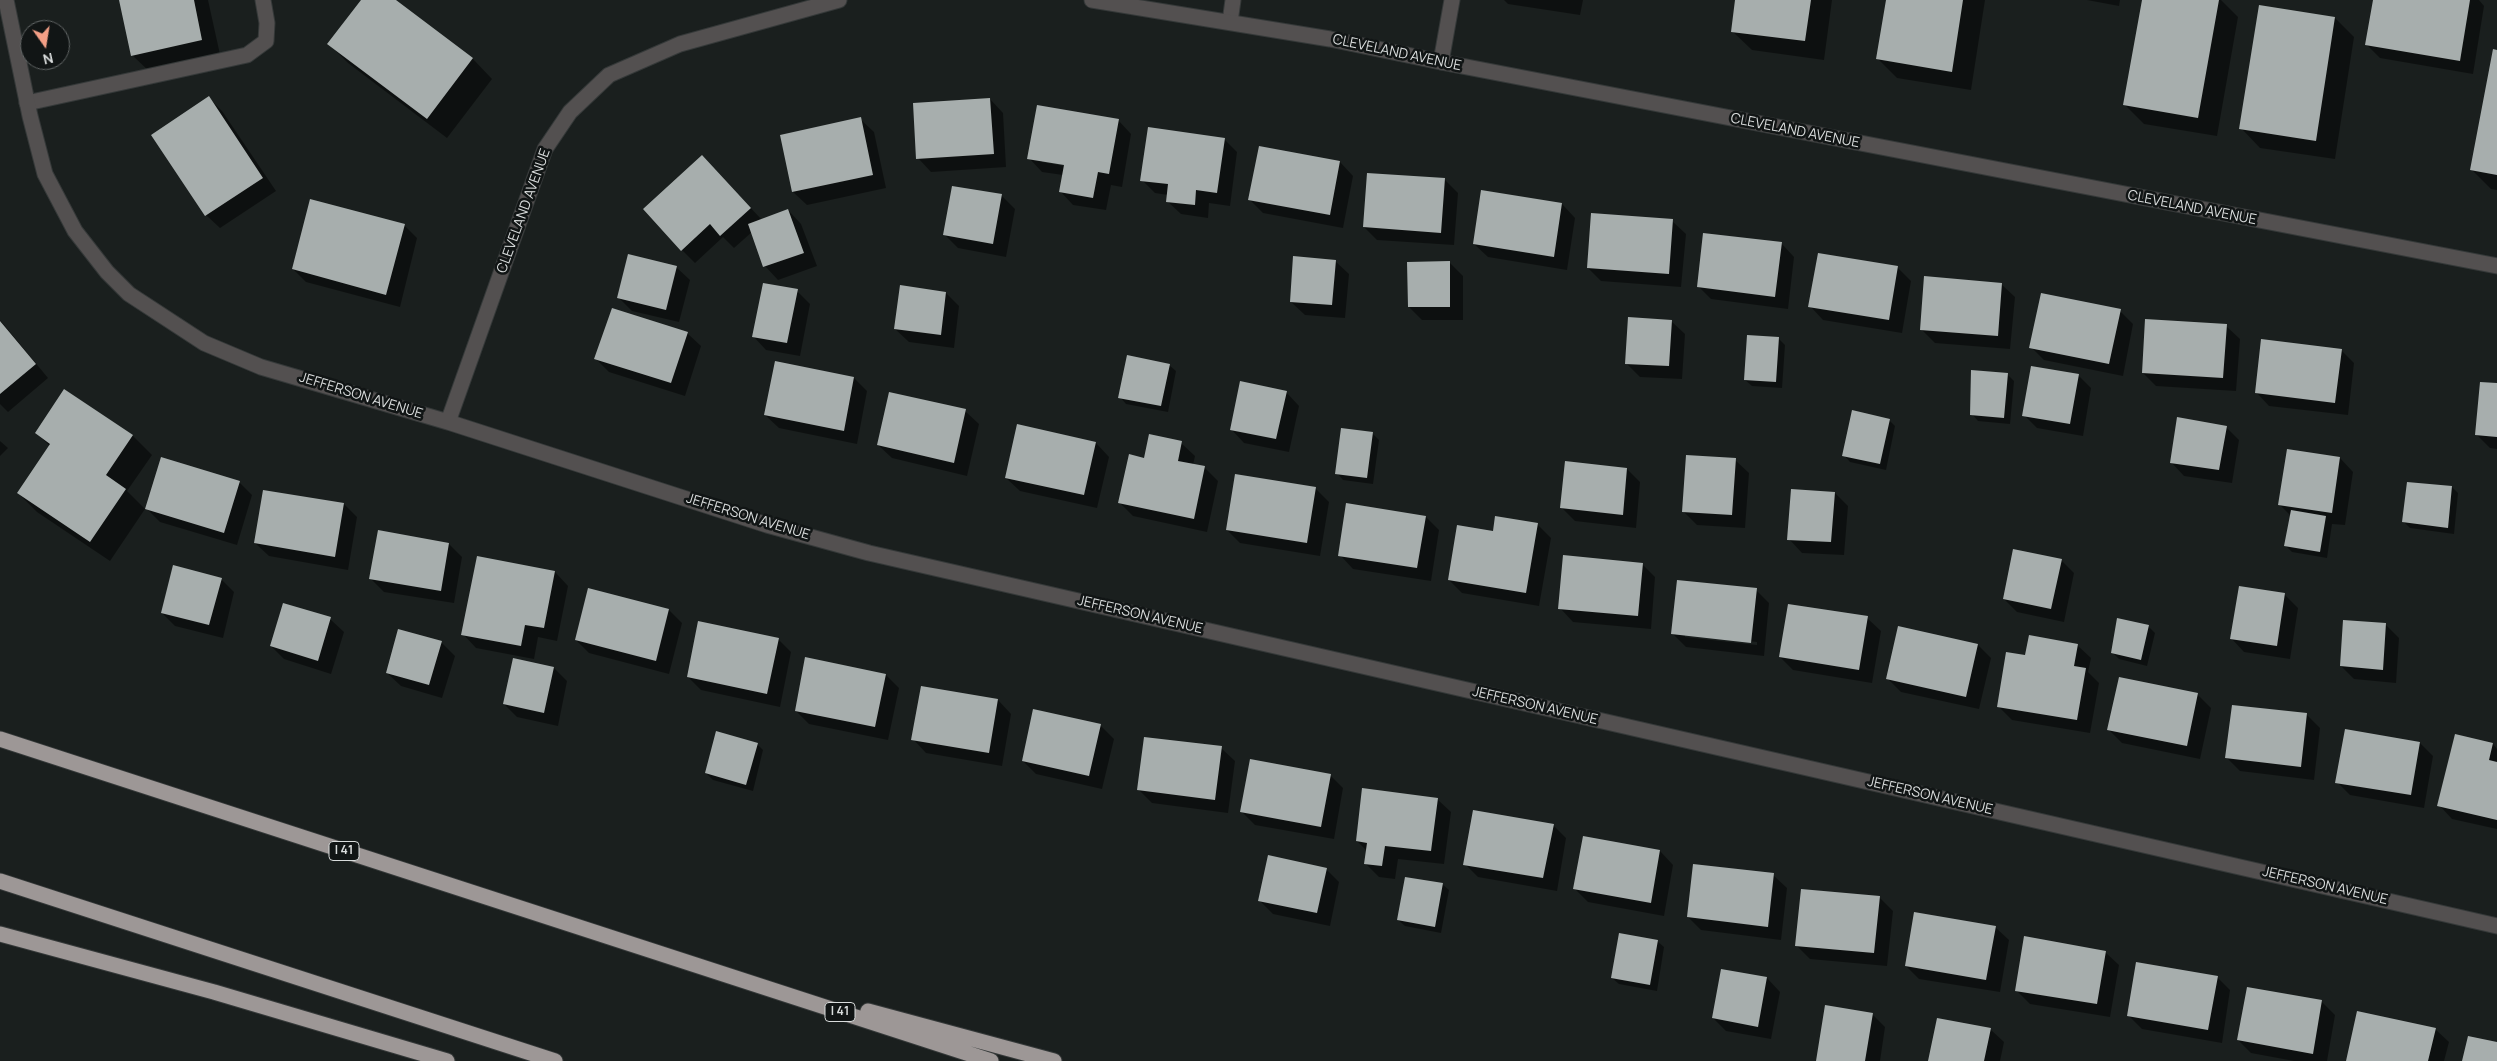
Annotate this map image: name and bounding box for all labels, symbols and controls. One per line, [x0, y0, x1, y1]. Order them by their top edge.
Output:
north arrow [20, 20, 70, 70]
street label: CLEVELAND AVENUE [1331, 31, 1463, 75]
text: N [41, 49, 55, 70]
street label: CLEVELAND AVENUE [1729, 110, 1861, 152]
street label: CLEVELAND AVENUE [494, 147, 554, 275]
street label: CLEVELAND AVENUE [2126, 187, 2258, 229]
street label: JEFFERSON AVENUE [297, 369, 425, 423]
street label: JEFFERSON AVENUE [684, 490, 812, 544]
street label: JEFFERSON AVENUE [1076, 592, 1204, 638]
street label: JEFFERSON AVENUE [1471, 683, 1599, 729]
street label: JEFFERSON AVENUE [1866, 773, 1994, 819]
road number: I 41 [329, 841, 359, 860]
street label: JEFFERSON AVENUE [2261, 863, 2389, 909]
road number: I 41 [825, 1002, 855, 1022]

